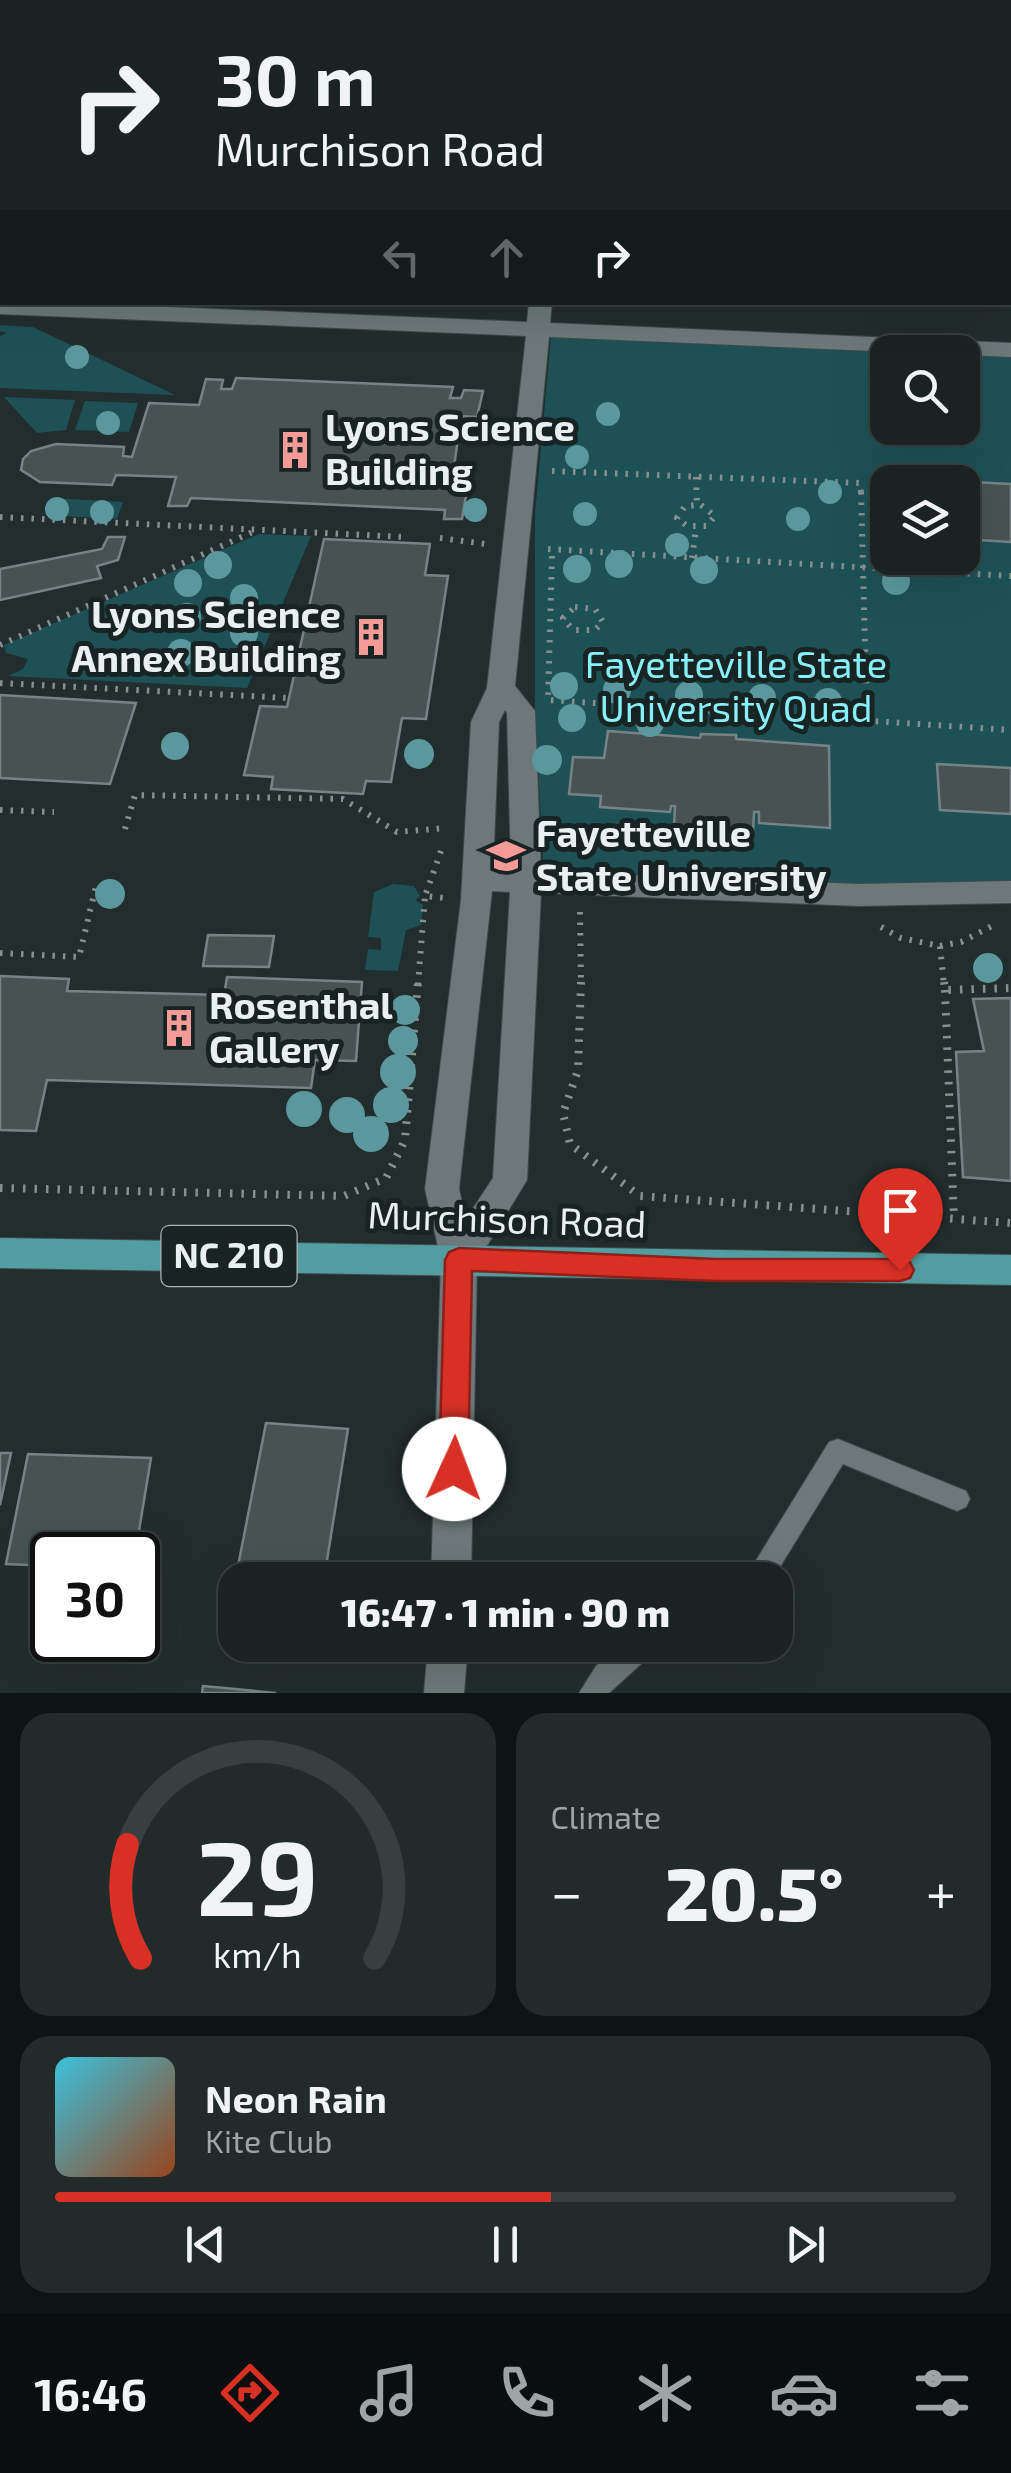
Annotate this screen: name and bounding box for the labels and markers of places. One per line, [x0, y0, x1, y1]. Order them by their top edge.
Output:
place label: Lyons Science Building [325, 403, 575, 493]
building icon: Lyons Science Building [274, 429, 316, 471]
place label: Lyons Science Annex Building [72, 590, 341, 680]
building icon: Lyons Science Annex Building [350, 616, 392, 658]
place label: Fayetteville State University [536, 809, 827, 899]
school or university icon: Fayetteville State University [485, 835, 527, 877]
place label: Rosenthal Gallery [209, 981, 393, 1071]
building icon: Rosenthal Gallery [158, 1007, 200, 1049]
pin [858, 1168, 943, 1271]

